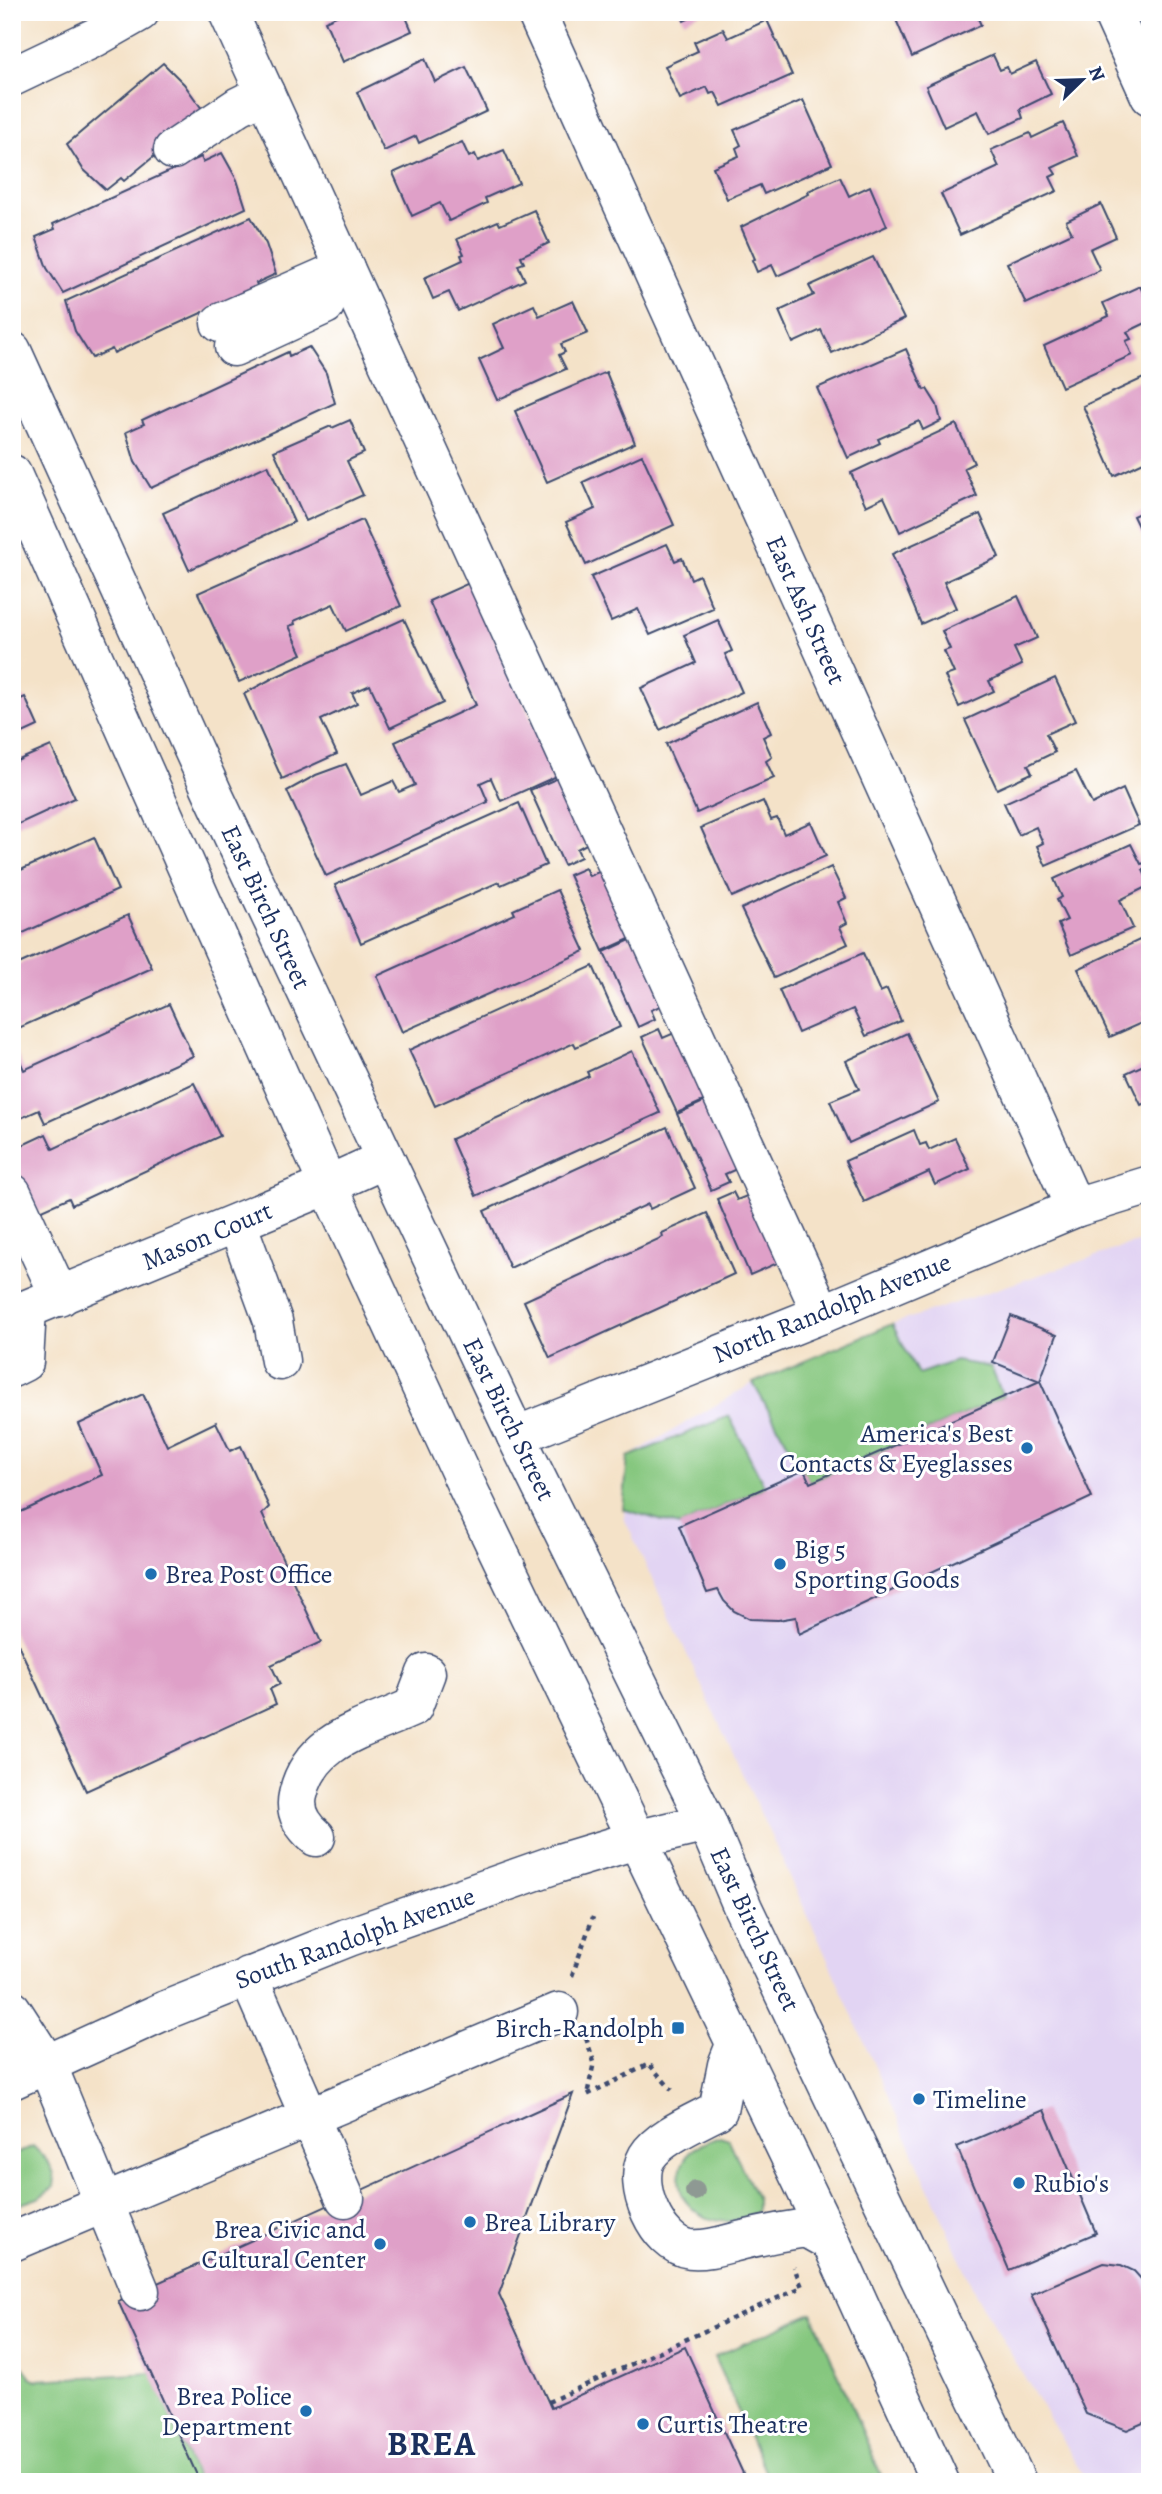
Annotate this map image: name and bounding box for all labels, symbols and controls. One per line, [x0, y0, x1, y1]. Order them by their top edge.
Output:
north arrow [1046, 46, 1116, 116]
text: N [1082, 62, 1111, 85]
street label: East Ash Street [758, 530, 855, 690]
street label: East Birch Street [213, 819, 320, 995]
street label: Mason Court [137, 1193, 278, 1279]
street label: North Randolph Avenue [708, 1244, 956, 1372]
street label: East Birch Street [454, 1332, 564, 1507]
place label: America's Best Contacts & Eyeglasses [779, 1416, 1013, 1481]
marker: America's Best Contacts & Eyeglasses [1019, 1440, 1035, 1456]
place label: Big 5 Sporting Goods [794, 1532, 960, 1597]
marker: Big 5 Sporting Goods [772, 1556, 788, 1572]
place label: Brea Post Office [165, 1557, 333, 1592]
marker: Brea Post Office [143, 1566, 159, 1582]
street label: East Birch Street [702, 1841, 809, 2017]
street label: South Randolph Avenue [230, 1878, 480, 1998]
place label: Birch-Randolph [495, 2011, 664, 2046]
marker: Birch-Randolph [670, 2020, 686, 2036]
place label: Timeline [933, 2082, 1027, 2117]
marker: Timeline [911, 2091, 927, 2107]
place label: Rubio's [1033, 2166, 1109, 2201]
marker: Rubio's [1011, 2175, 1027, 2191]
place label: Brea Library [484, 2205, 616, 2240]
place label: Brea Civic and Cultural Center [202, 2212, 366, 2277]
marker: Brea Library [462, 2214, 478, 2230]
marker: Brea Civic and Cultural Center [372, 2236, 388, 2252]
place label: Brea Police Department [162, 2379, 292, 2444]
marker: Brea Police Department [298, 2403, 314, 2419]
place label: Curtis Theatre [657, 2407, 808, 2442]
marker: Curtis Theatre [635, 2416, 651, 2432]
district label: BREA [387, 2421, 477, 2466]

